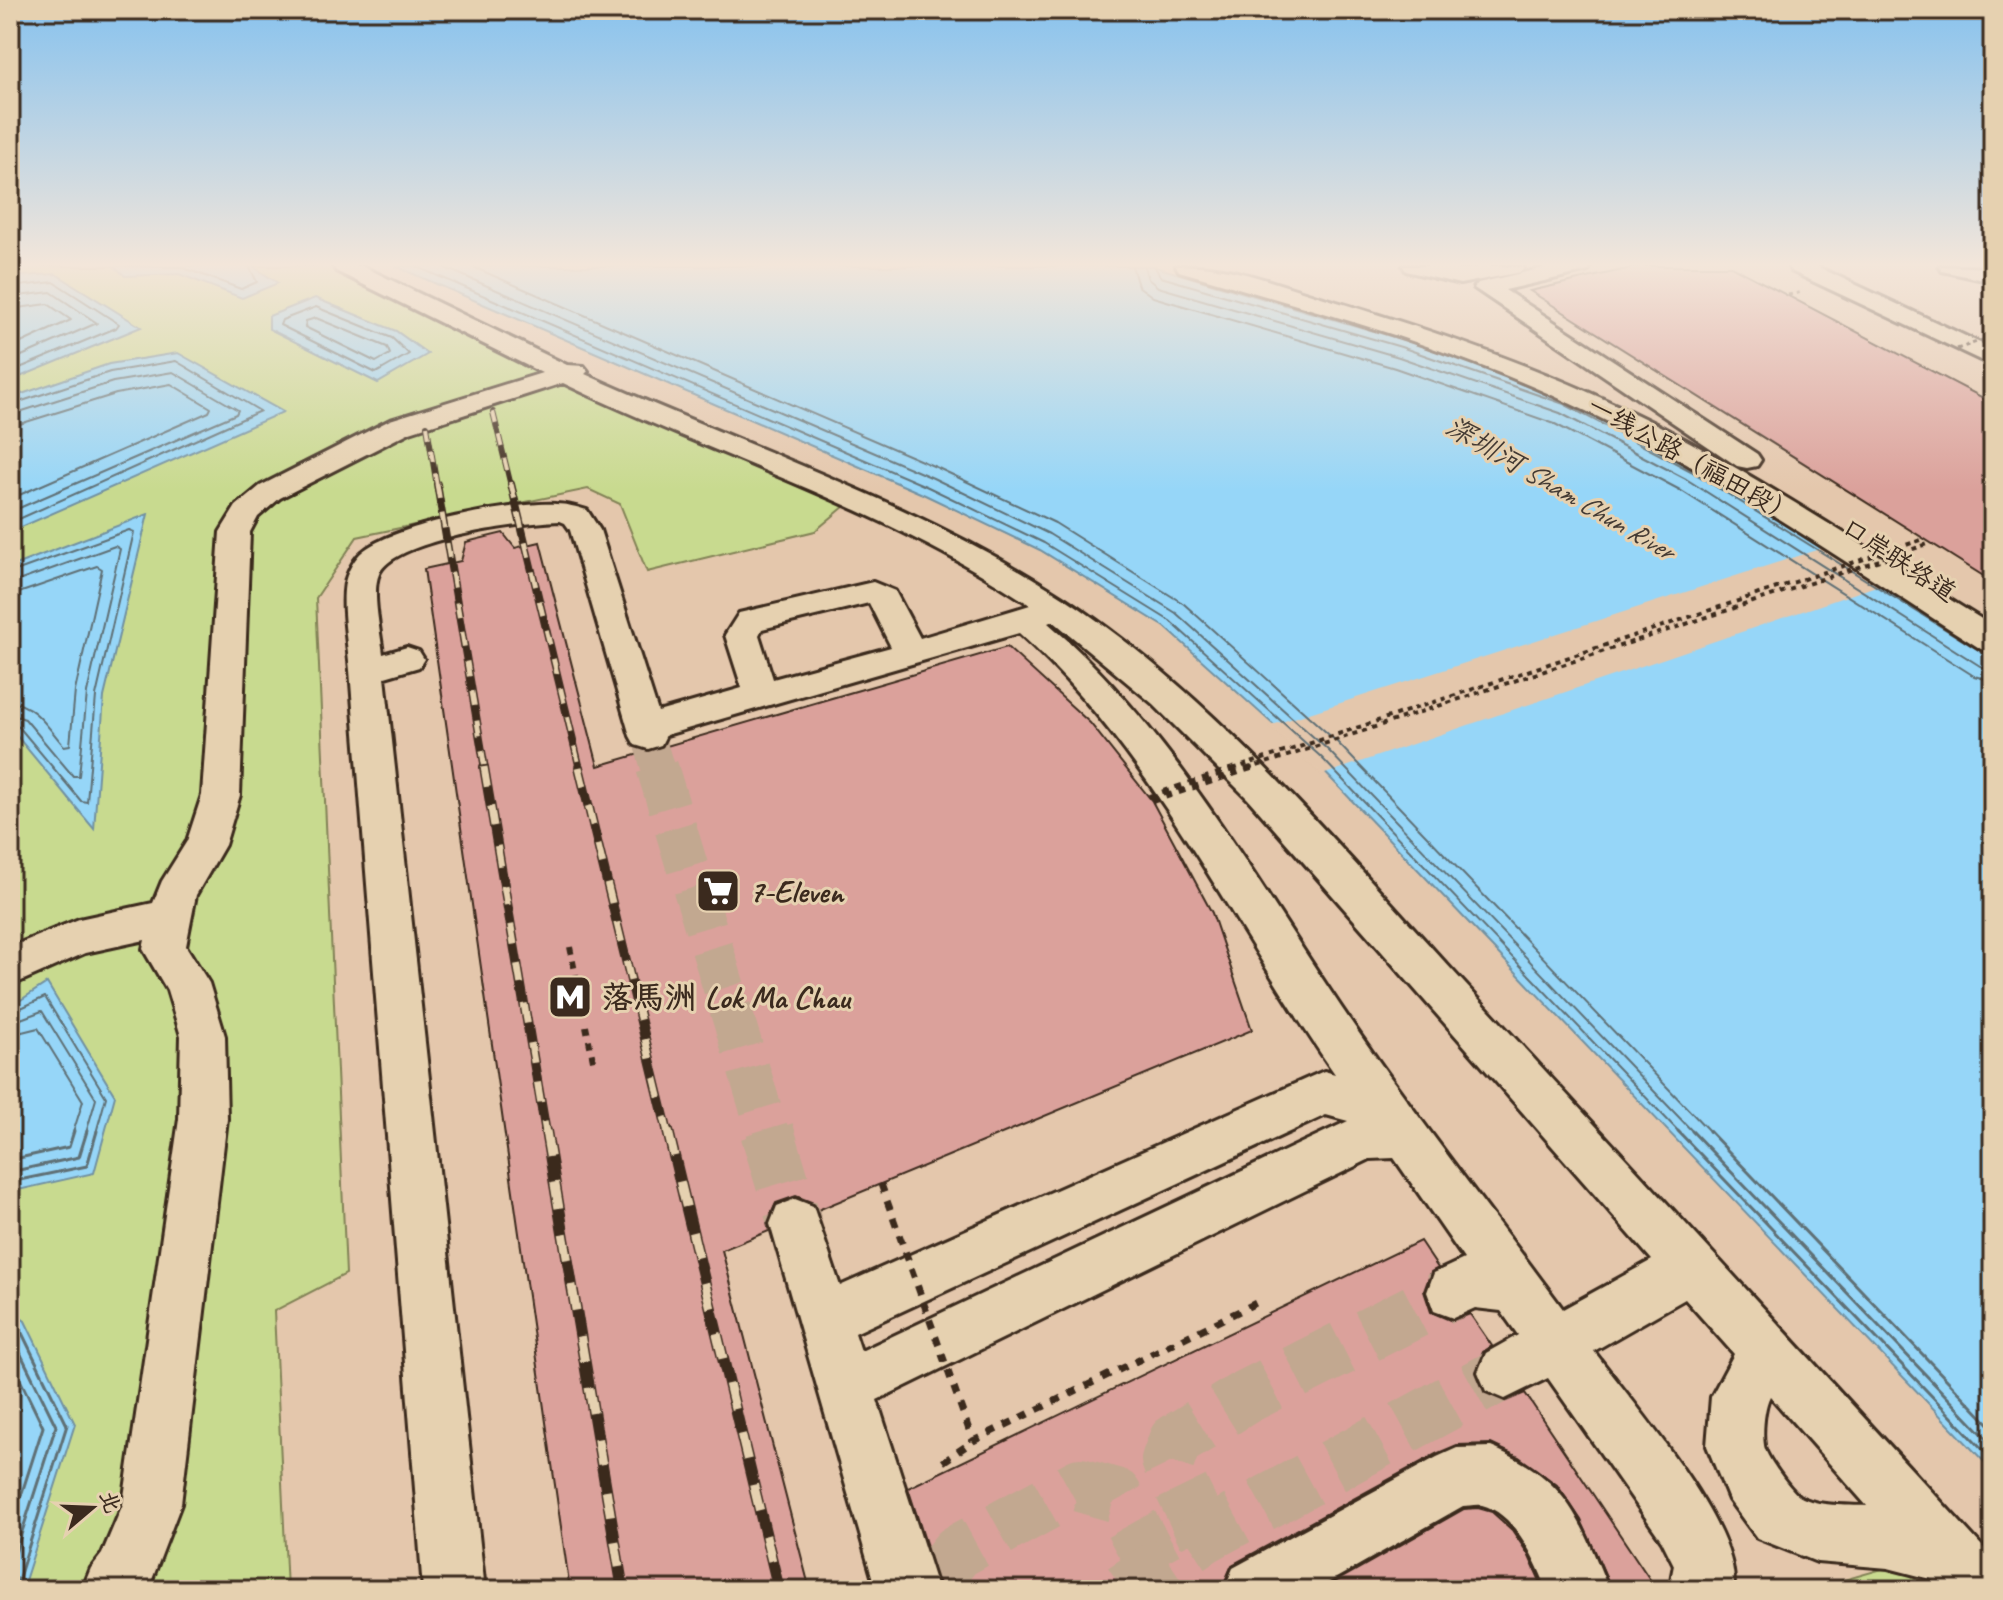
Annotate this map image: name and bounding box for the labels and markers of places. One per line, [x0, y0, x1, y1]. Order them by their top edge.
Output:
supermarket icon: 7-Eleven [694, 867, 742, 915]
place label: 7-Eleven [749, 871, 845, 912]
metro station icon: 落馬洲 Lok Ma Chau [546, 973, 594, 1021]
place label: 落馬洲 Lok Ma Chau [601, 977, 852, 1018]

